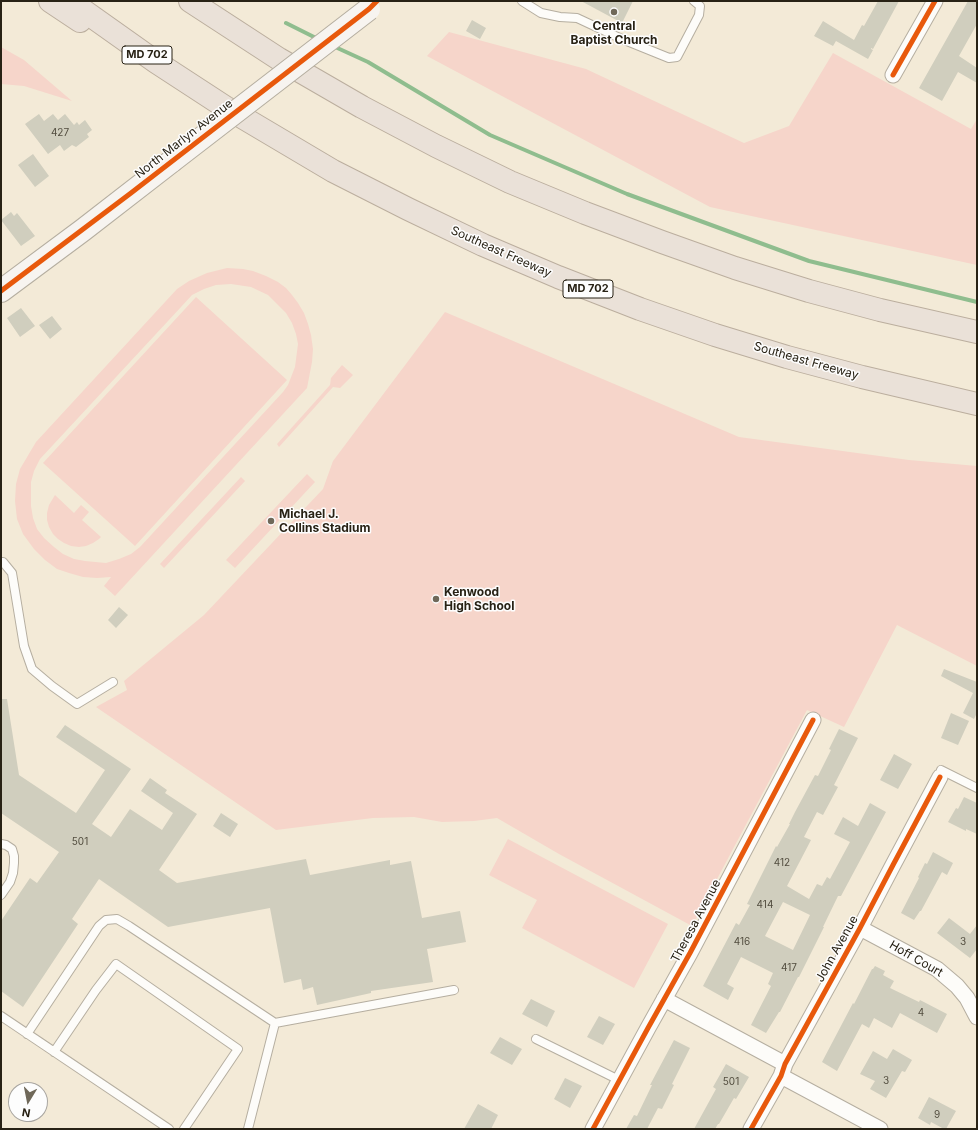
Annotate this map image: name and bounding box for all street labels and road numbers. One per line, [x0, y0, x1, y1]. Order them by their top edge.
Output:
road number: MD 702 [122, 46, 172, 64]
street label: North Marlyn Avenue [132, 96, 236, 182]
street label: Southeast Freeway [449, 223, 553, 281]
road number: MD 702 [563, 280, 613, 298]
street label: Southeast Freeway [752, 339, 860, 383]
street label: Theresa Avenue [668, 877, 724, 965]
street label: John Avenue [813, 913, 861, 985]
street label: Hoff Court [887, 938, 945, 980]

